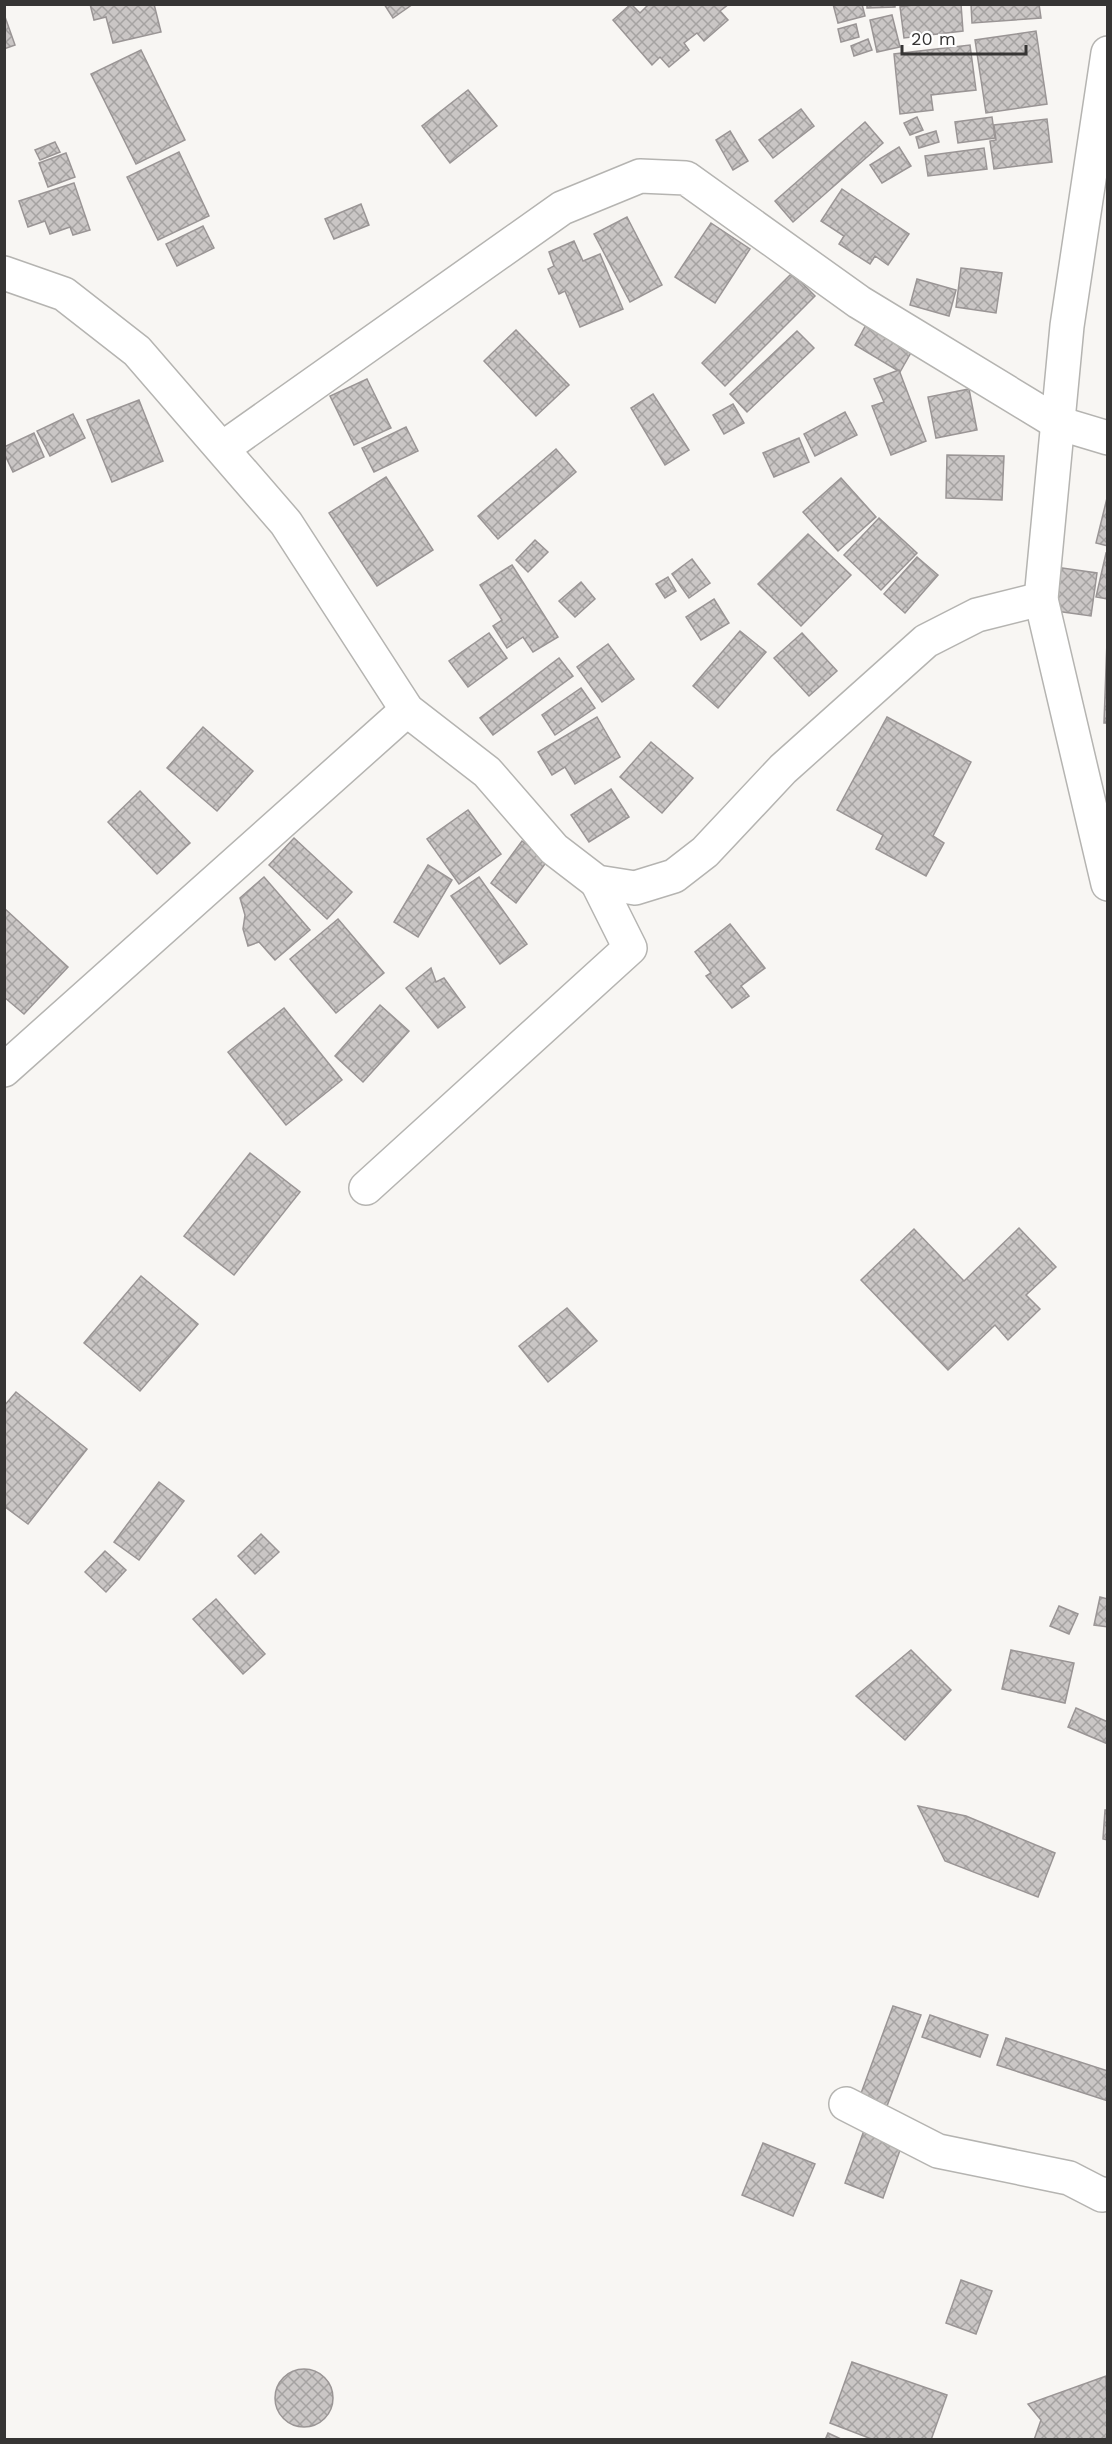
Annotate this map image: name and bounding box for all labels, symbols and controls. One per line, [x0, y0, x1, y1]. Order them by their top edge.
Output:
scale bar [902, 18, 1026, 56]
text: 20 m [911, 28, 956, 49]

